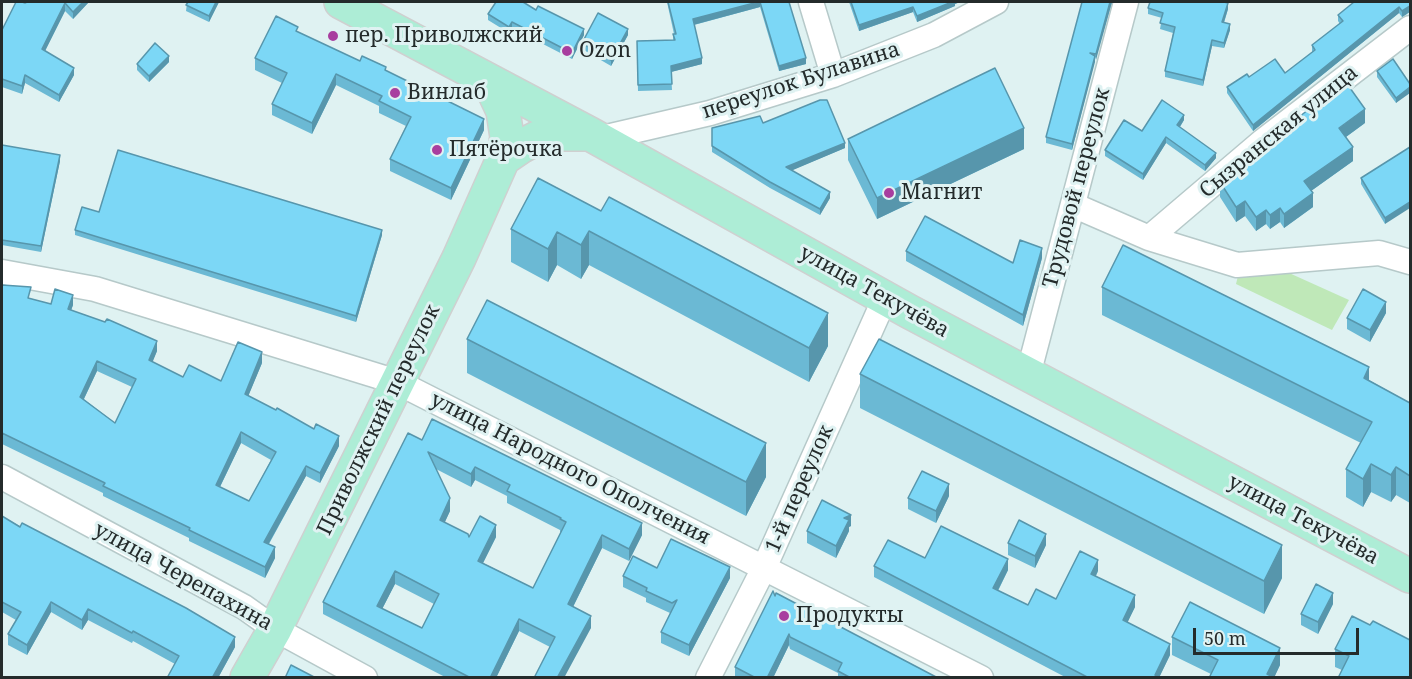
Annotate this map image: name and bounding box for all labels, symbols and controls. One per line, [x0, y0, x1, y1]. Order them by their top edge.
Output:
place label: пер. Приволжский [345, 23, 543, 49]
marker: пер. Приволжский [326, 29, 340, 43]
street label: переулок Булавина [699, 37, 903, 125]
place label: Ozon [579, 38, 631, 64]
marker: Ozon [560, 44, 574, 58]
street label: Сызранская улица [1195, 60, 1363, 204]
place label: Винлаб [407, 80, 486, 106]
street label: Трудовой переулок [1038, 85, 1116, 291]
marker: Винлаб [388, 86, 402, 100]
place label: Пятёрочка [449, 137, 563, 163]
marker: Пятёрочка [430, 143, 444, 157]
place label: Магнит [901, 180, 982, 206]
marker: Магнит [882, 186, 896, 200]
street label: улица Текучёва [795, 240, 953, 344]
street label: Приволжский переулок [312, 301, 446, 539]
street label: улица Народного Ополчения [426, 387, 714, 551]
street label: 1-й переулок [761, 421, 839, 557]
street label: улица Текучёва [1223, 470, 1383, 570]
street label: улица Черепахина [89, 517, 277, 637]
place label: Продукты [796, 603, 904, 629]
marker: Продукты [777, 609, 791, 623]
scale bar [1196, 616, 1362, 654]
text: 50 m [1204, 626, 1246, 650]

